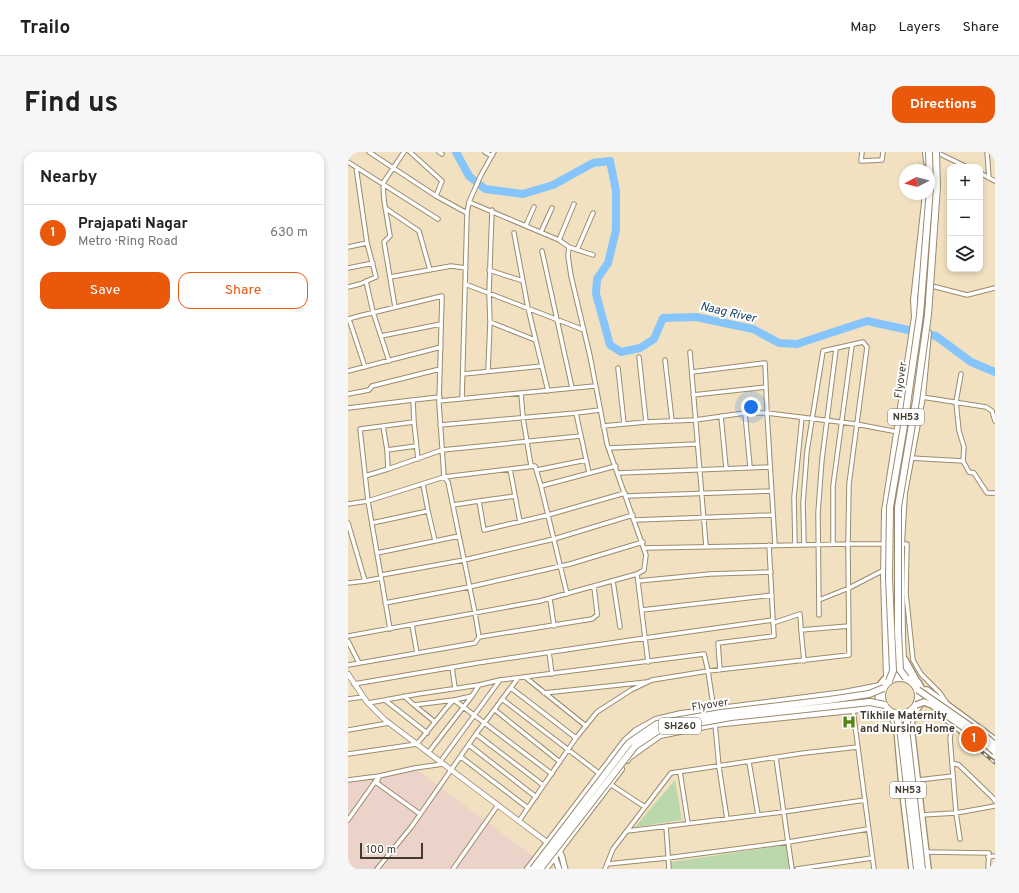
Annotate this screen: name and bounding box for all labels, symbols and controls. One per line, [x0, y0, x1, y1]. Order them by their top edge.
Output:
text: Trailo [20, 16, 70, 40]
text: Map [850, 19, 876, 36]
text: Layers [898, 19, 940, 36]
text: Share [962, 19, 999, 36]
text: Find us [24, 86, 118, 122]
button: Directions [892, 86, 995, 123]
north arrow [899, 164, 935, 200]
map controls [947, 164, 983, 272]
button: + [947, 164, 983, 200]
text: Nearby [40, 167, 97, 189]
button: − [947, 200, 983, 236]
text: Prajapati Nagar [78, 215, 188, 234]
text: 1 [50, 225, 56, 241]
text: 630 m [270, 225, 308, 241]
text: Metro · Ring Road [78, 234, 178, 250]
button: layers [947, 236, 983, 272]
button: Save [40, 272, 170, 309]
button: Share [178, 272, 308, 309]
water label: Naag River [699, 299, 759, 327]
street label: Flyover [892, 360, 911, 399]
your location [741, 397, 761, 417]
road number: NH53 [888, 409, 924, 425]
street label: Flyover [691, 695, 730, 715]
place label: Tikhile Maternity and Nursing Home [860, 709, 955, 736]
hospital icon: Tikhile Maternity and Nursing Home [841, 714, 857, 730]
road number: SH260 [659, 718, 701, 734]
pin: 1 [961, 724, 987, 754]
road number: NH53 [890, 782, 926, 798]
scale bar [360, 841, 423, 860]
text: 100 m [366, 843, 396, 857]

